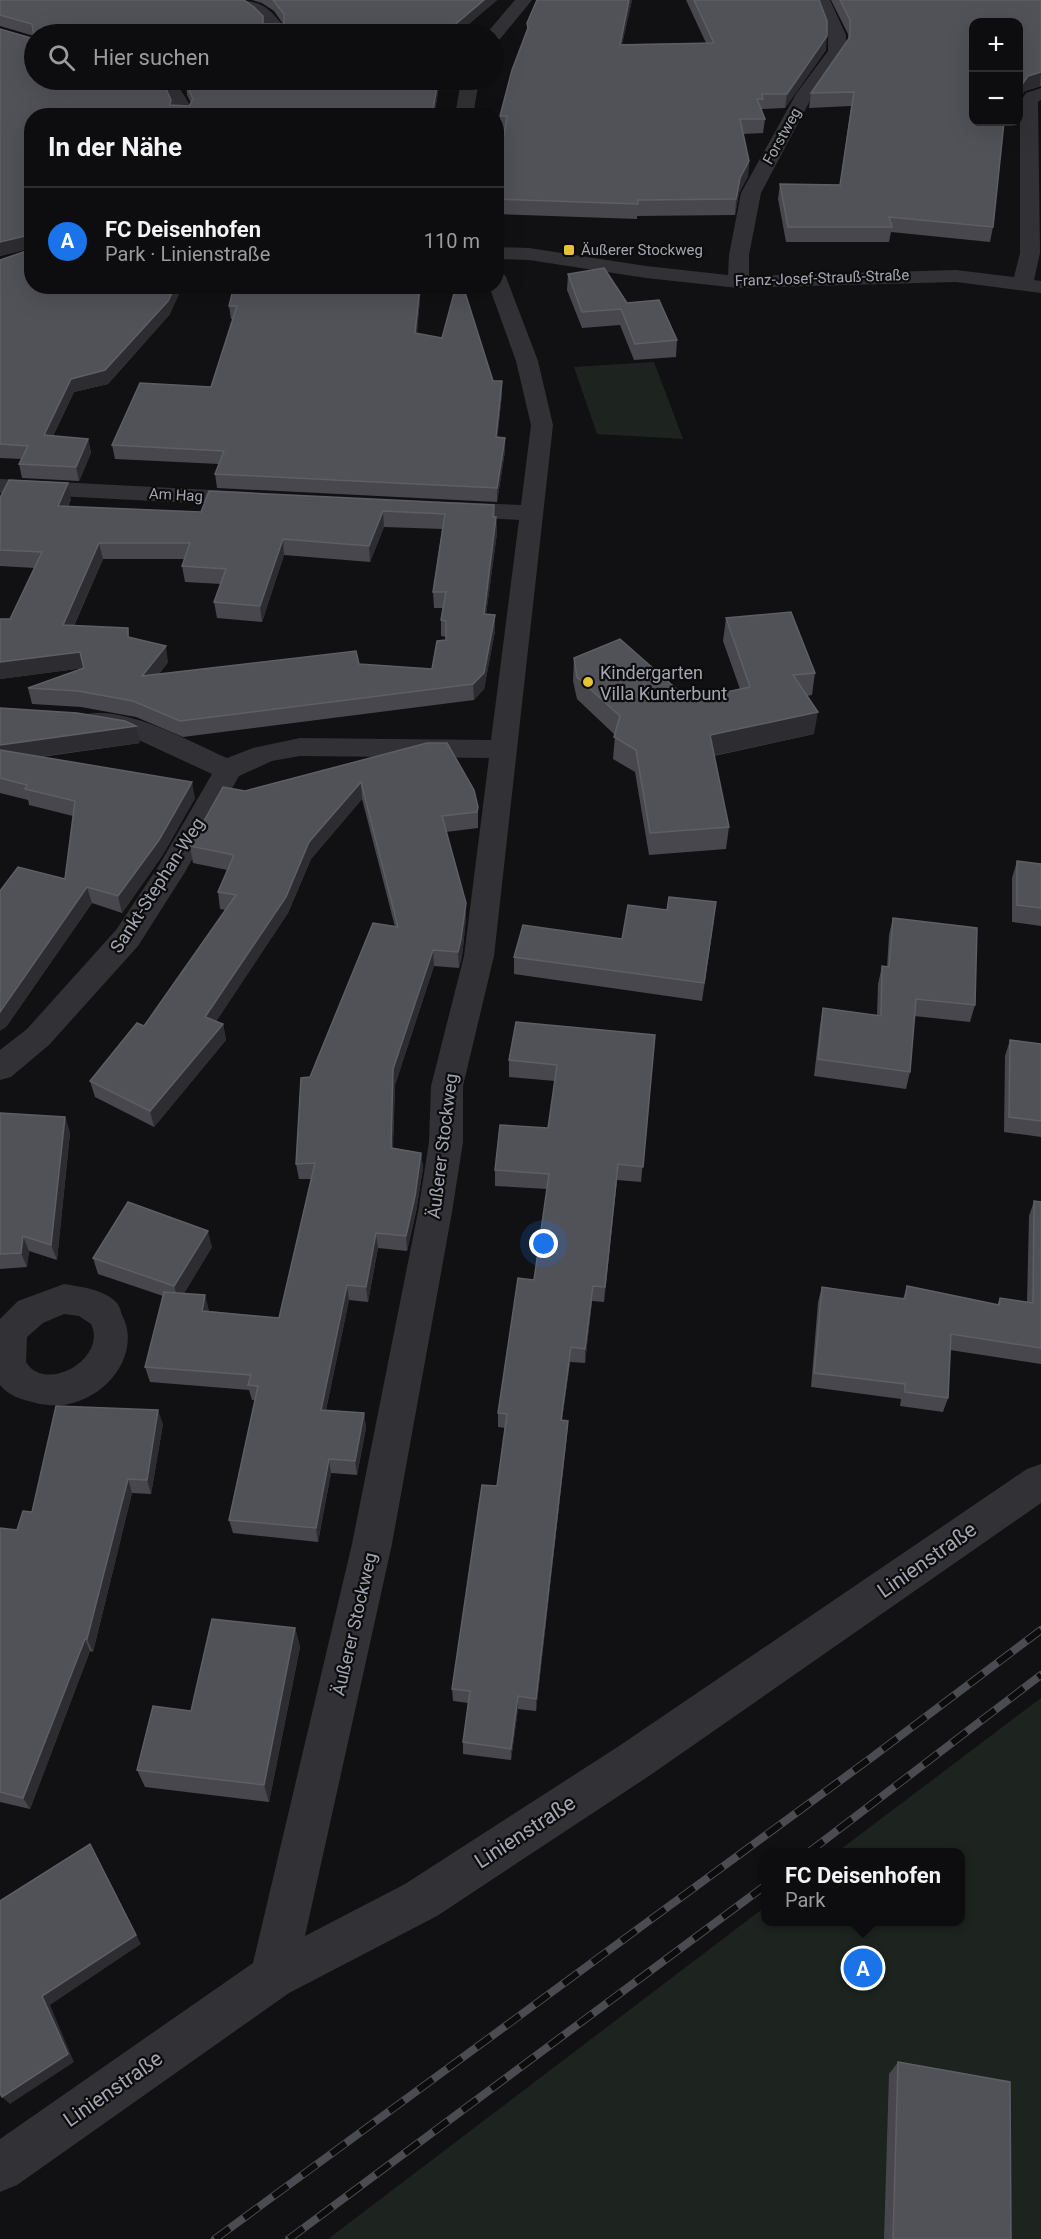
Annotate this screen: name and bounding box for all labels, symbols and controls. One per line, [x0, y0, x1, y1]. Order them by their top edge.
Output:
map controls [969, 18, 1023, 126]
button: + [969, 18, 1023, 72]
search box [24, 24, 504, 90]
icon: search [45, 41, 78, 74]
text: Hier suchen [93, 45, 210, 70]
button: − [969, 72, 1023, 126]
street label: Forstweg [759, 104, 805, 168]
text: In der Nähe [48, 132, 182, 162]
text: FC Deisenhofen [105, 217, 261, 242]
text: A [61, 229, 74, 253]
text: 110 m [424, 229, 480, 253]
place label: Äußerer Stockweg [581, 241, 703, 259]
text: Park · Linienstraße [105, 242, 270, 266]
marker: Äußerer Stockweg [562, 243, 576, 257]
street label: Franz-Josef-Strauß-Straße [734, 266, 910, 290]
street label: Am Hag [149, 485, 203, 505]
place label: Kindergarten Villa Kunterbunt [600, 662, 727, 704]
marker: Kindergarten Villa Kunterbunt [581, 675, 595, 689]
street label: Sankt-Stephan-Weg [106, 814, 208, 956]
street label: Äußerer Stockweg [423, 1072, 461, 1220]
your location [529, 1229, 558, 1258]
street label: Linienstraße [873, 1517, 981, 1603]
street label: Äußerer Stockweg [327, 1550, 381, 1698]
street label: Linienstraße [470, 1791, 580, 1873]
popup [761, 1848, 965, 1926]
text: FC Deisenhofen [785, 1863, 941, 1888]
text: Park [785, 1888, 825, 1912]
pin: A [844, 1946, 882, 1990]
street label: Linienstraße [59, 2046, 167, 2132]

